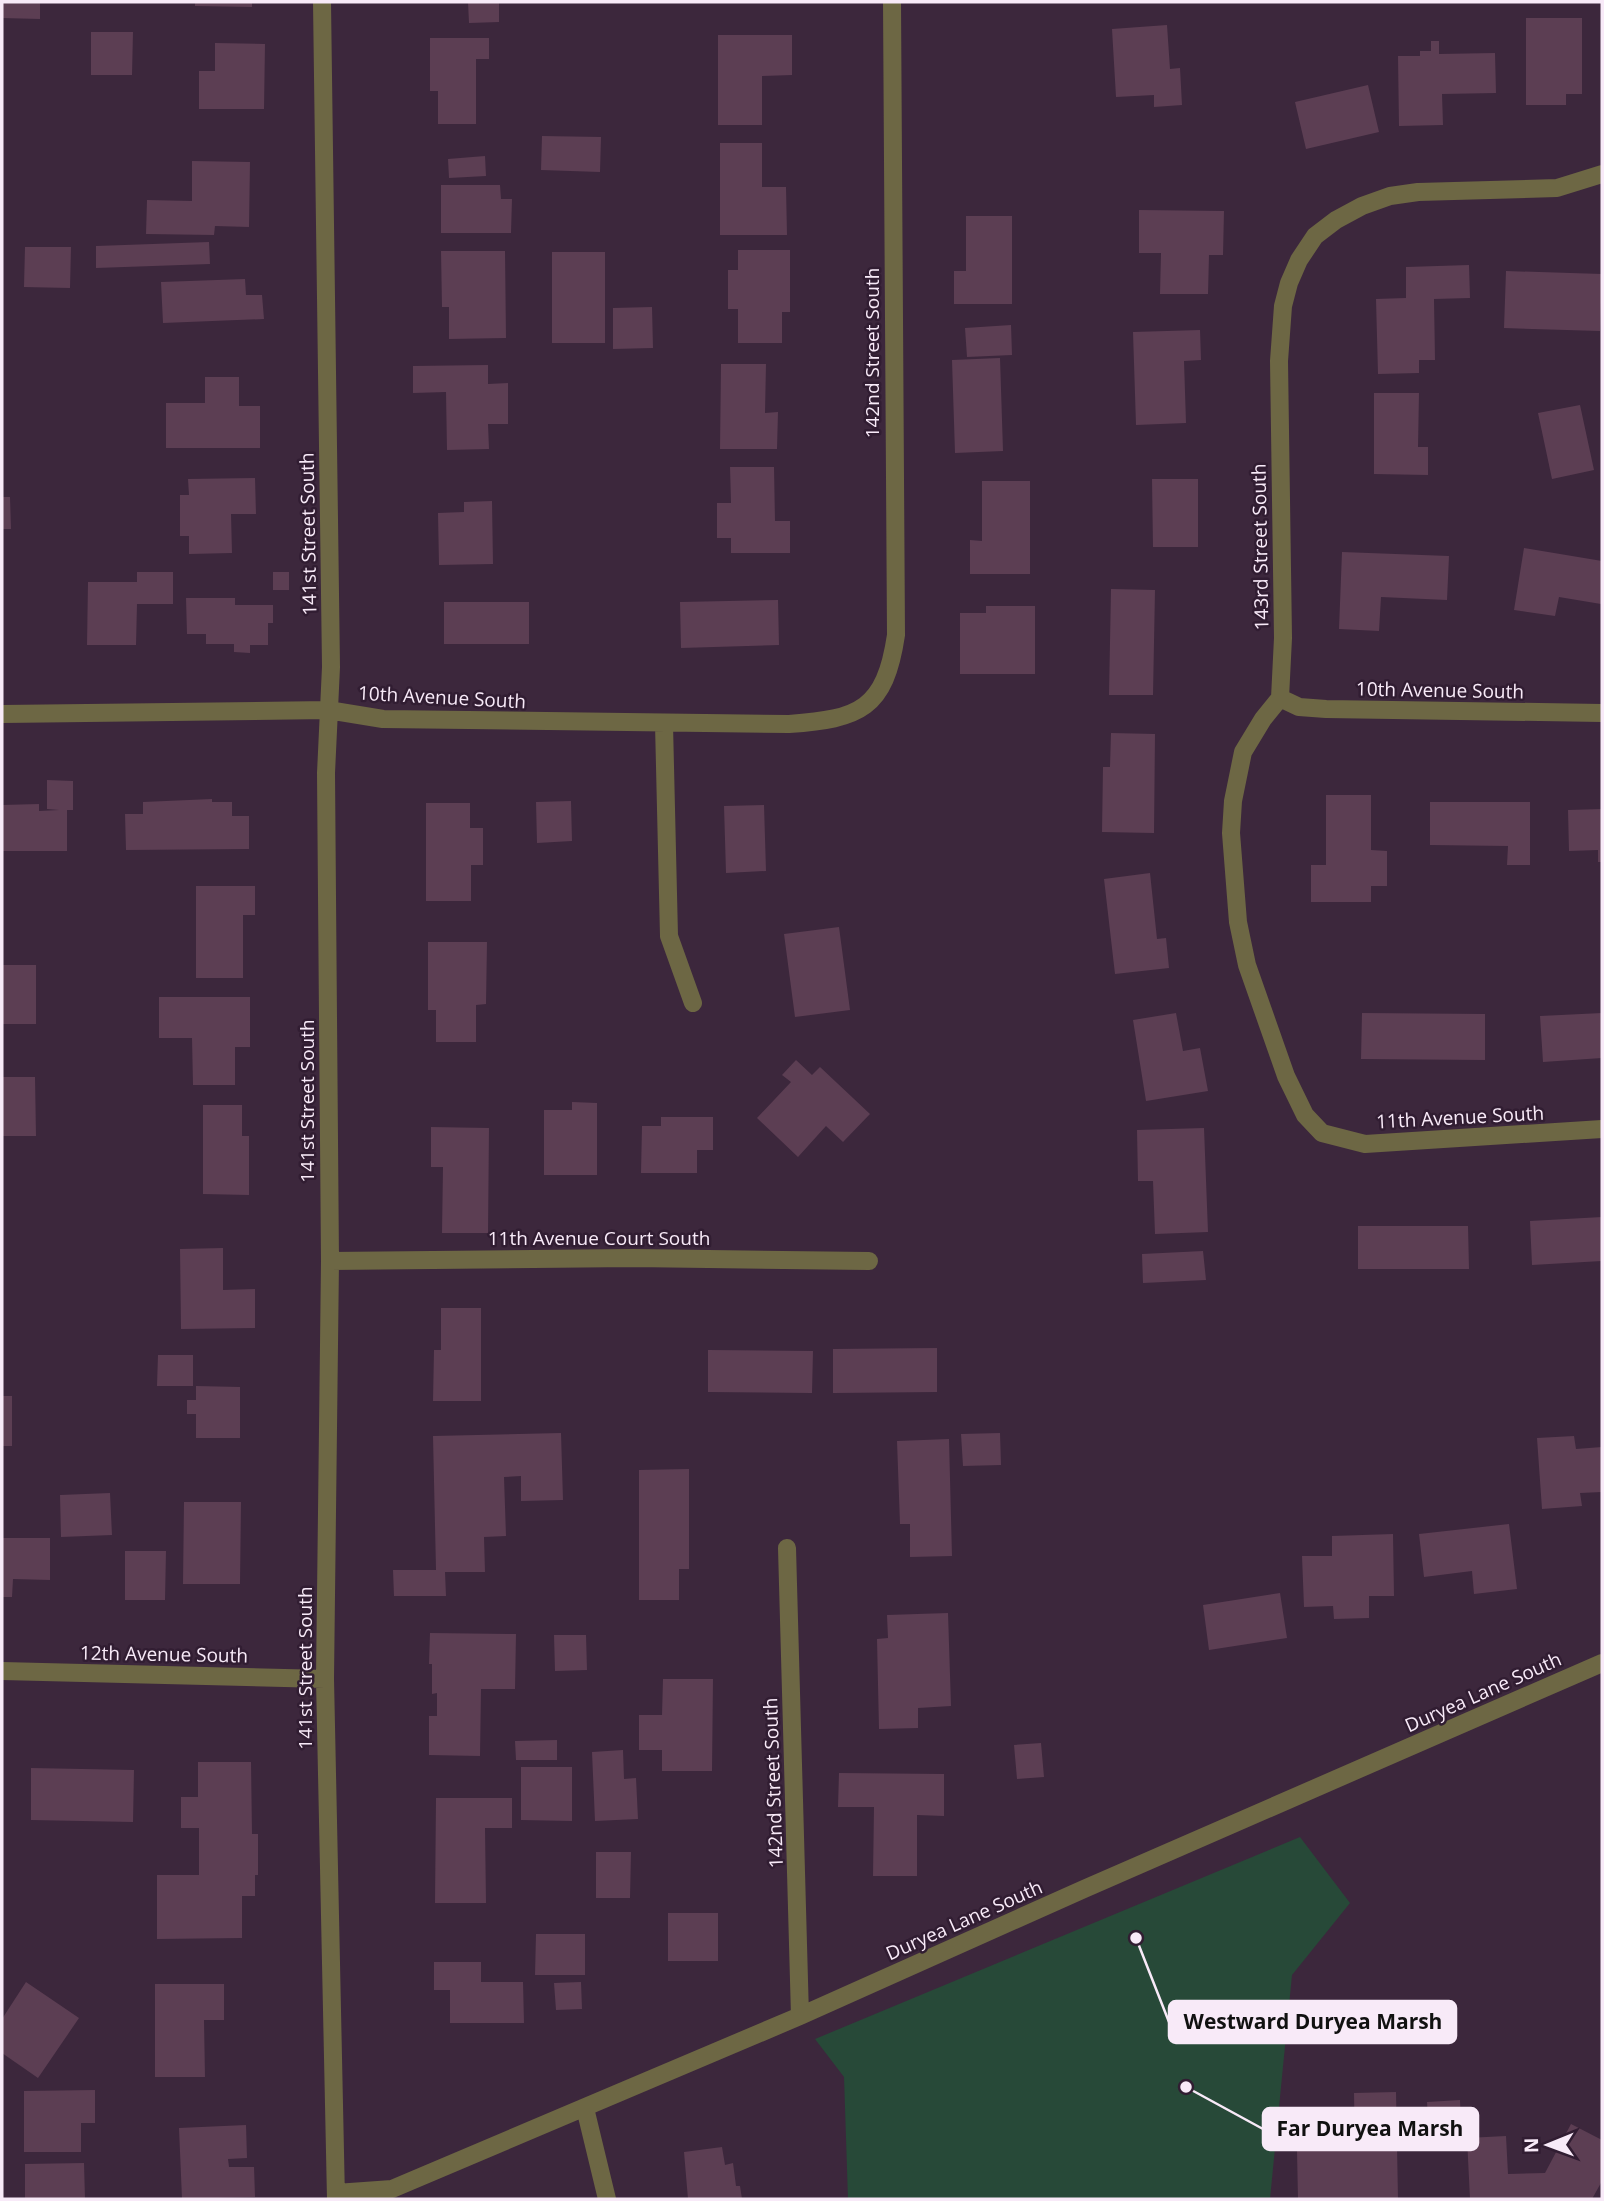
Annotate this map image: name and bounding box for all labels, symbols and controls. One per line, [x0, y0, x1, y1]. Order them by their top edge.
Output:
street label: 142nd Street South [859, 268, 885, 438]
street label: 141st Street South [294, 452, 322, 616]
street label: 143rd Street South [1246, 463, 1274, 631]
street label: 10th Avenue South [1356, 676, 1524, 704]
street label: 10th Avenue South [357, 680, 527, 714]
street label: 141st Street South [294, 1019, 320, 1183]
street label: 11th Avenue South [1375, 1100, 1545, 1134]
street label: 11th Avenue Court South [488, 1225, 710, 1251]
street label: 141st Street South [292, 1586, 318, 1750]
street label: 12th Avenue South [80, 1640, 248, 1668]
street label: Duryea Lane South [1401, 1646, 1565, 1738]
street label: 142nd Street South [757, 1697, 789, 1869]
street label: Duryea Lane South [882, 1874, 1046, 1966]
callout: Westward Duryea Marsh [1169, 2001, 1456, 2043]
text: Westward Duryea Marsh [1184, 2007, 1442, 2035]
callout: Far Duryea Marsh [1263, 2108, 1478, 2150]
north arrow [1513, 2110, 1583, 2180]
text: Far Duryea Marsh [1277, 2114, 1463, 2142]
text: N [1518, 2137, 1544, 2153]

